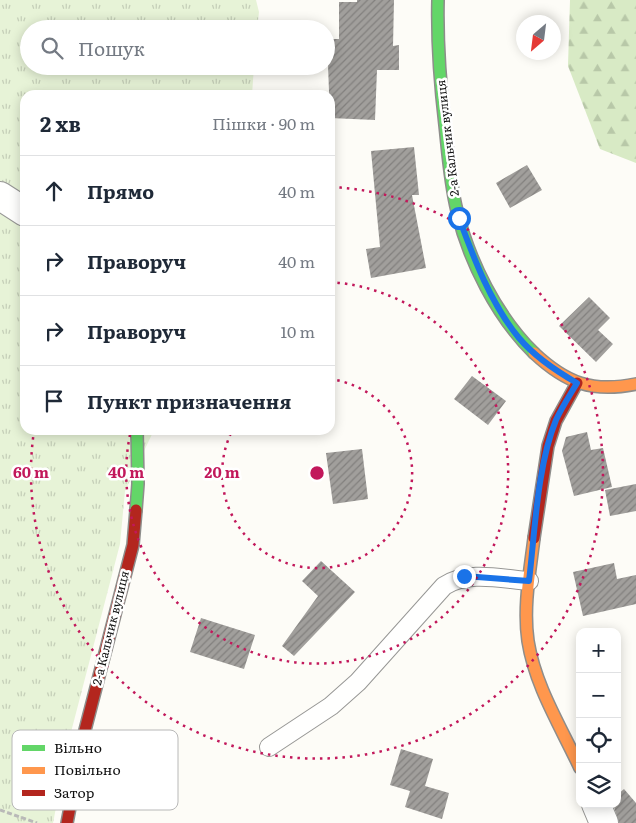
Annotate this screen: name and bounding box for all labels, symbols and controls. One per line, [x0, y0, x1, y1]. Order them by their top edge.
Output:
north arrow [516, 15, 561, 60]
search box [20, 20, 335, 75]
icon: search [38, 34, 66, 62]
text: Пошук [78, 34, 145, 62]
street label: 2-а Кальчик вулиця [431, 79, 463, 197]
text: 2 хв [40, 107, 81, 138]
text: Пішки · 90 m [212, 111, 315, 135]
icon: ahead [40, 177, 68, 205]
text: Прямо [87, 177, 154, 205]
text: 40 m [278, 179, 315, 203]
route start [448, 207, 471, 230]
icon: right [40, 247, 68, 275]
text: Праворуч [87, 247, 186, 275]
text: 40 m [278, 249, 315, 273]
icon: right [40, 317, 68, 345]
text: Праворуч [87, 317, 186, 345]
text: 10 m [281, 319, 315, 343]
icon: arrive [40, 387, 68, 415]
text: Пункт призначення [87, 387, 291, 415]
text: 60 m [13, 460, 49, 483]
text: 40 m [108, 460, 144, 483]
text: 20 m [204, 460, 240, 483]
centre of rings [308, 464, 326, 482]
route end [453, 565, 476, 588]
street label: 2-а Кальчик вулиця [87, 569, 133, 687]
map controls [576, 628, 621, 808]
button: + [576, 628, 621, 673]
button: − [576, 673, 621, 718]
button: locate [576, 718, 621, 763]
legend [12, 730, 178, 810]
text: Вільно [54, 737, 102, 757]
text: Повільно [54, 759, 121, 779]
button: layers [576, 763, 621, 808]
text: Затор [54, 782, 94, 802]

